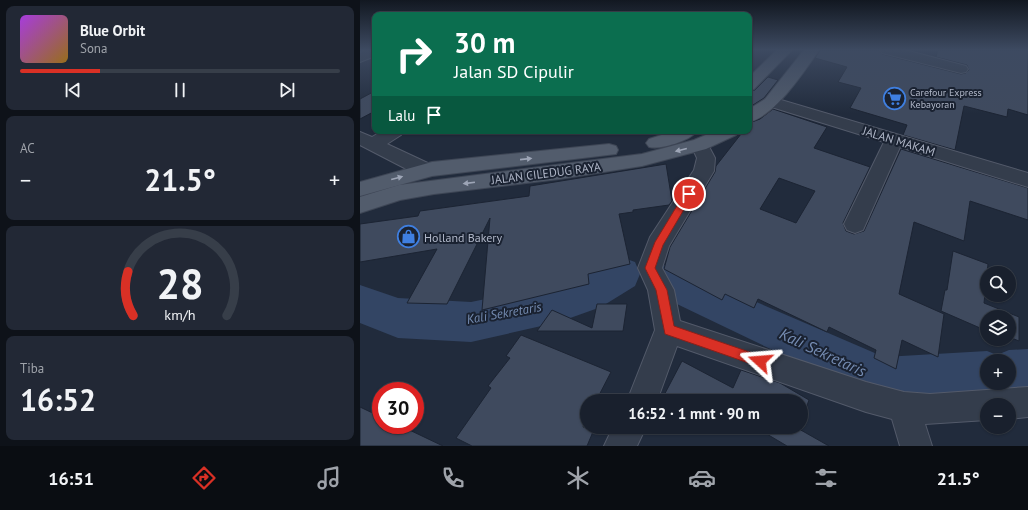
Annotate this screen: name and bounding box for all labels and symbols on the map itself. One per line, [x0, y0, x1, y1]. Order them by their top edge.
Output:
supermarket icon: Carefour Express Kebayoran [881, 85, 907, 111]
place label: Carefour Express Kebayoran [910, 86, 982, 111]
street label: JALAN MAKAM [860, 123, 937, 159]
one-way arrow [674, 147, 686, 153]
one-way arrow [520, 156, 532, 163]
street label: JALAN CILEDUG RAYA [489, 159, 602, 187]
one-way arrow [391, 174, 404, 180]
pin [672, 177, 706, 211]
one-way arrow [463, 180, 475, 186]
shop icon: Holland Bakery [396, 224, 422, 250]
place label: Holland Bakery [424, 230, 502, 245]
water label: Kali Sekretaris [465, 298, 544, 328]
water label: Kali Sekretaris [777, 323, 870, 381]
position arrow [739, 340, 781, 382]
speed limit sign: 30 [372, 382, 424, 434]

